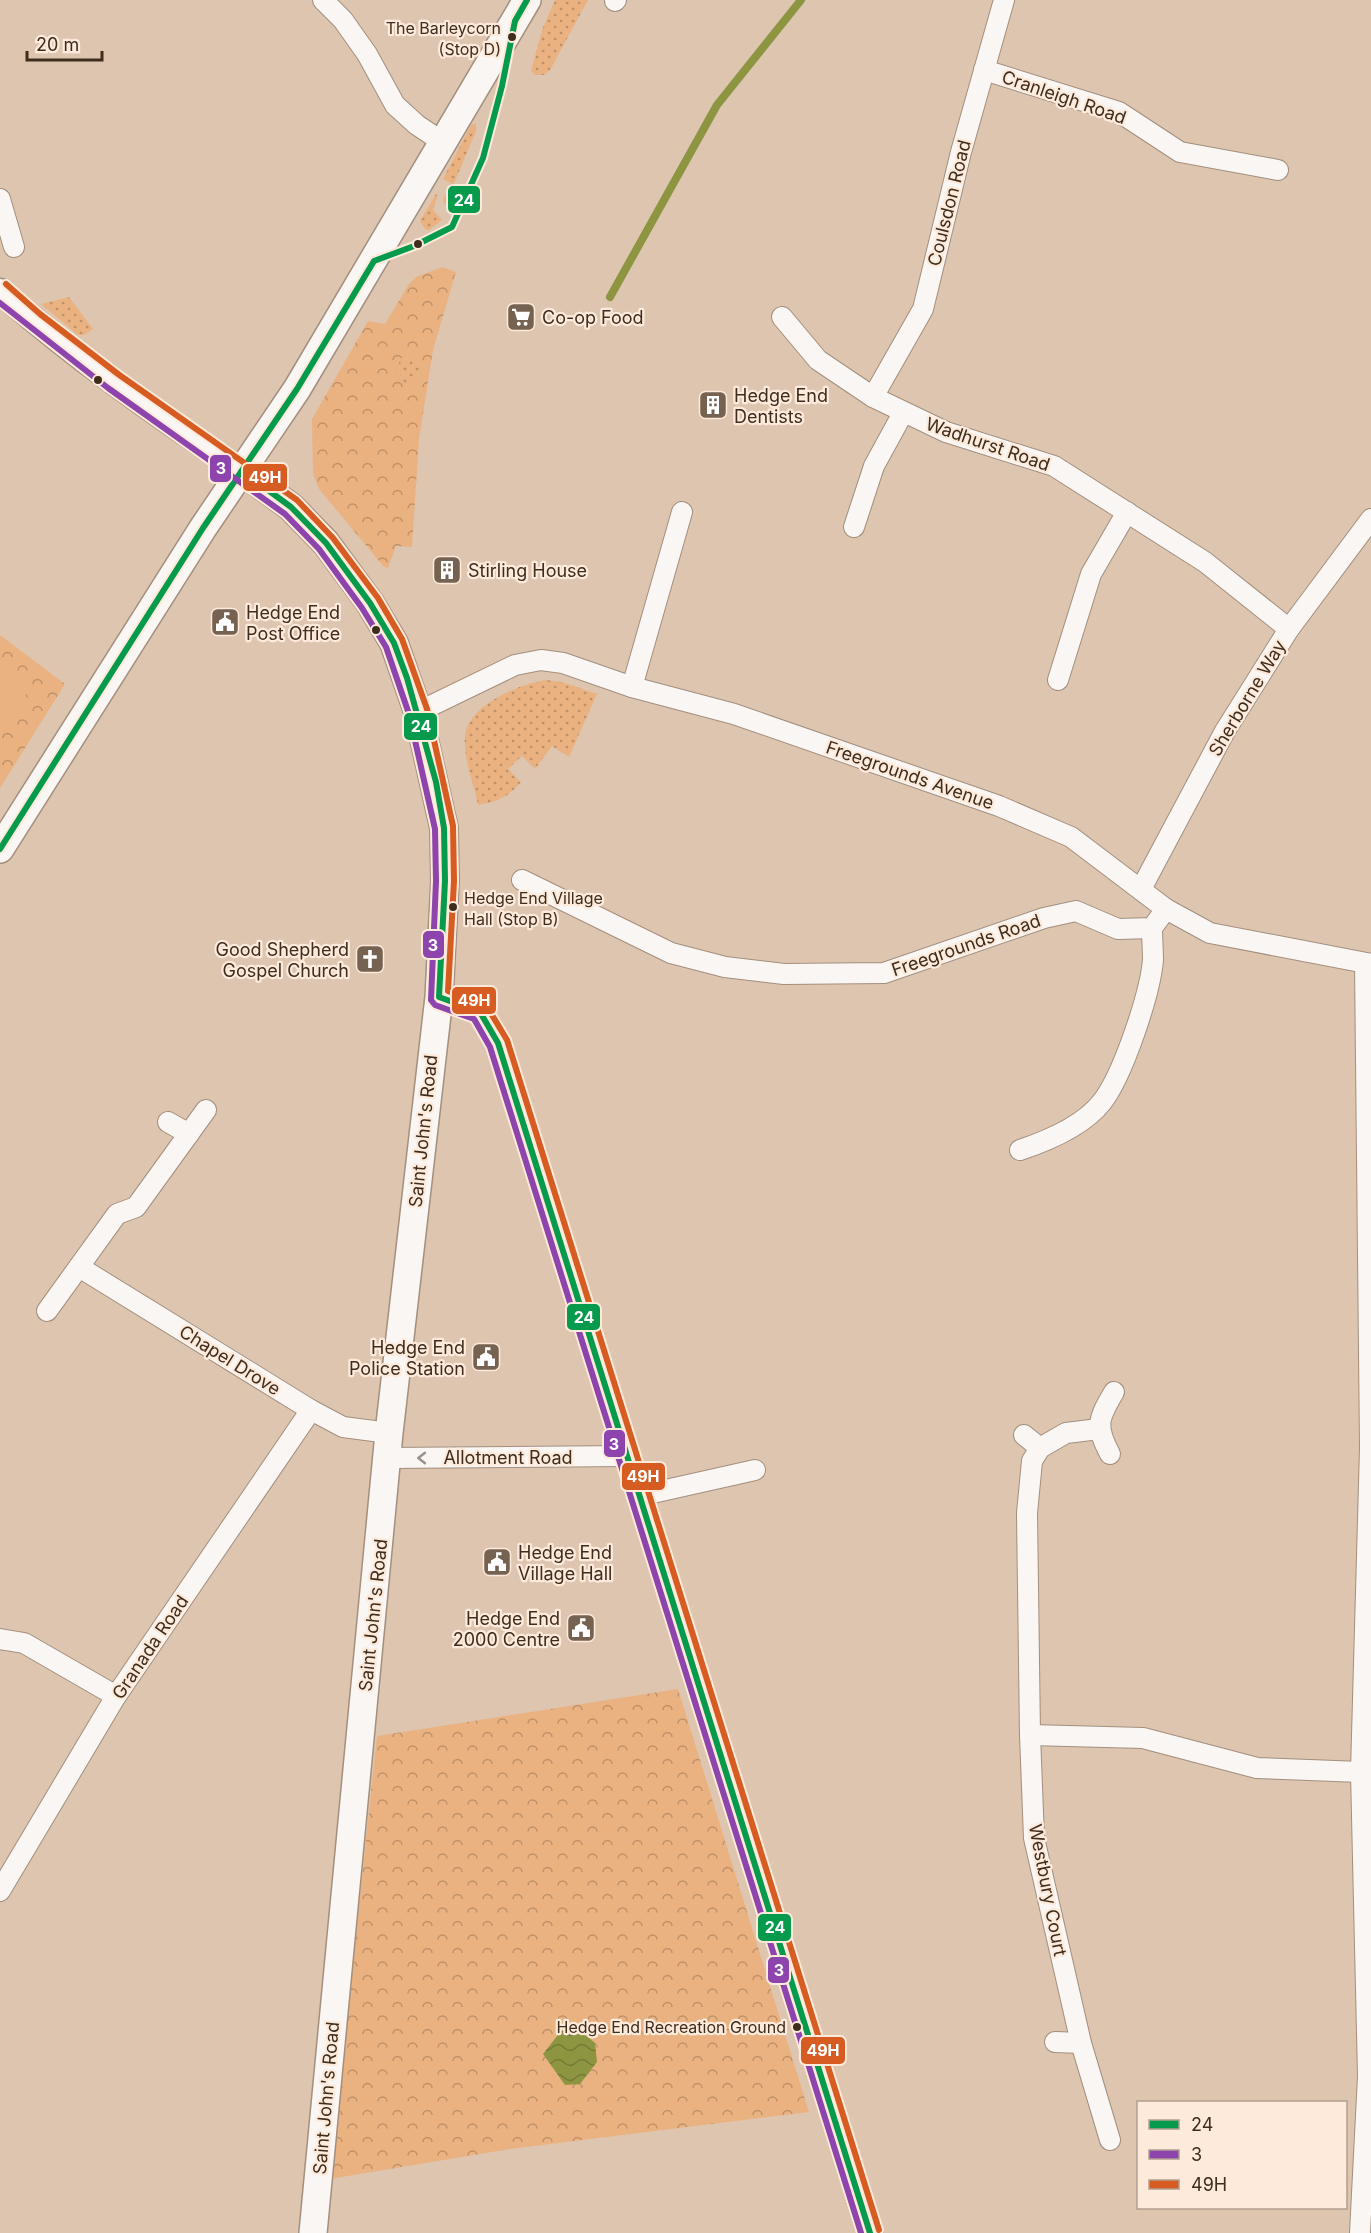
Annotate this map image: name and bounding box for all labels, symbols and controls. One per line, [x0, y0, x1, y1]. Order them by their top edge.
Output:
place label: The Barleycorn (Stop D) [386, 18, 501, 59]
scale bar [27, 24, 102, 62]
marker: The Barleycorn (Stop D) [506, 31, 518, 43]
text: 20 m [36, 34, 79, 55]
street label: Cranleigh Road [999, 66, 1129, 128]
street label: Coulsdon Road [923, 138, 975, 268]
line badge: 24 [447, 185, 481, 214]
text: 24 [454, 190, 475, 210]
unlabelled marker [412, 238, 424, 250]
supermarket icon: Co-op Food [505, 301, 537, 333]
place label: Co-op Food [542, 307, 644, 328]
unlabelled marker [92, 374, 104, 386]
place label: Hedge End Dentists [734, 385, 828, 427]
building icon: Hedge End Dentists [697, 389, 729, 421]
street label: Wadhurst Road [923, 413, 1053, 475]
line badge: 3 [209, 454, 232, 483]
text: 3 [216, 458, 226, 478]
line badge: 49H [242, 463, 288, 492]
text: 49H [248, 467, 282, 487]
building icon: Stirling House [431, 554, 463, 586]
place label: Stirling House [468, 560, 587, 581]
place label: Hedge End Post Office [246, 602, 340, 644]
public building icon: Hedge End Post Office [209, 606, 241, 638]
unlabelled marker [370, 624, 382, 636]
street label: Sherborne Way [1204, 636, 1290, 760]
line badge: 24 [403, 712, 438, 741]
text: 24 [411, 716, 432, 736]
street label: Freegrounds Avenue [823, 736, 997, 814]
place label: Hedge End Village Hall (Stop B) [464, 888, 603, 929]
marker: Hedge End Village Hall (Stop B) [447, 901, 459, 913]
street label: Freegrounds Road [889, 910, 1043, 980]
line badge: 3 [422, 930, 445, 959]
text: 3 [428, 935, 438, 955]
place label: Good Shepherd Gospel Church [216, 939, 349, 981]
church icon: Good Shepherd Gospel Church [354, 943, 386, 975]
line badge: 49H [451, 986, 497, 1015]
text: 49H [457, 990, 491, 1010]
street label: Saint John's Road [405, 1054, 441, 1208]
line badge: 24 [566, 1303, 601, 1331]
text: 24 [574, 1307, 595, 1327]
street label: Chapel Drove [176, 1321, 284, 1399]
place label: Hedge End Police Station [349, 1337, 465, 1379]
public building icon: Hedge End Police Station [470, 1341, 502, 1373]
line badge: 3 [603, 1429, 626, 1458]
text: 3 [609, 1434, 619, 1454]
street label: Allotment Road [443, 1447, 573, 1468]
one-way arrow [417, 1452, 426, 1464]
line badge: 49H [621, 1462, 666, 1491]
text: 49H [626, 1466, 660, 1486]
street label: Saint John's Road [355, 1538, 391, 1692]
place label: Hedge End Village Hall [518, 1542, 612, 1584]
public building icon: Hedge End Village Hall [481, 1546, 513, 1578]
street label: Granada Road [108, 1591, 192, 1703]
place label: Hedge End 2000 Centre [453, 1608, 560, 1650]
public building icon: Hedge End 2000 Centre [565, 1612, 597, 1644]
street label: Westbury Court [1025, 1822, 1071, 1958]
line badge: 24 [757, 1913, 792, 1942]
text: 24 [765, 1917, 786, 1937]
line badge: 3 [767, 1956, 790, 1984]
text: 3 [774, 1960, 784, 1980]
place label: Hedge End Recreation Ground [557, 2017, 786, 2037]
street label: Saint John's Road [309, 2021, 343, 2175]
marker: Hedge End Recreation Ground [791, 2021, 803, 2033]
line badge: 49H [800, 2036, 846, 2065]
text: 49H [806, 2040, 840, 2060]
legend [1137, 2101, 1347, 2209]
text: 24 [1191, 2114, 1213, 2135]
text: 3 [1191, 2144, 1202, 2165]
text: 49H [1191, 2174, 1227, 2195]

